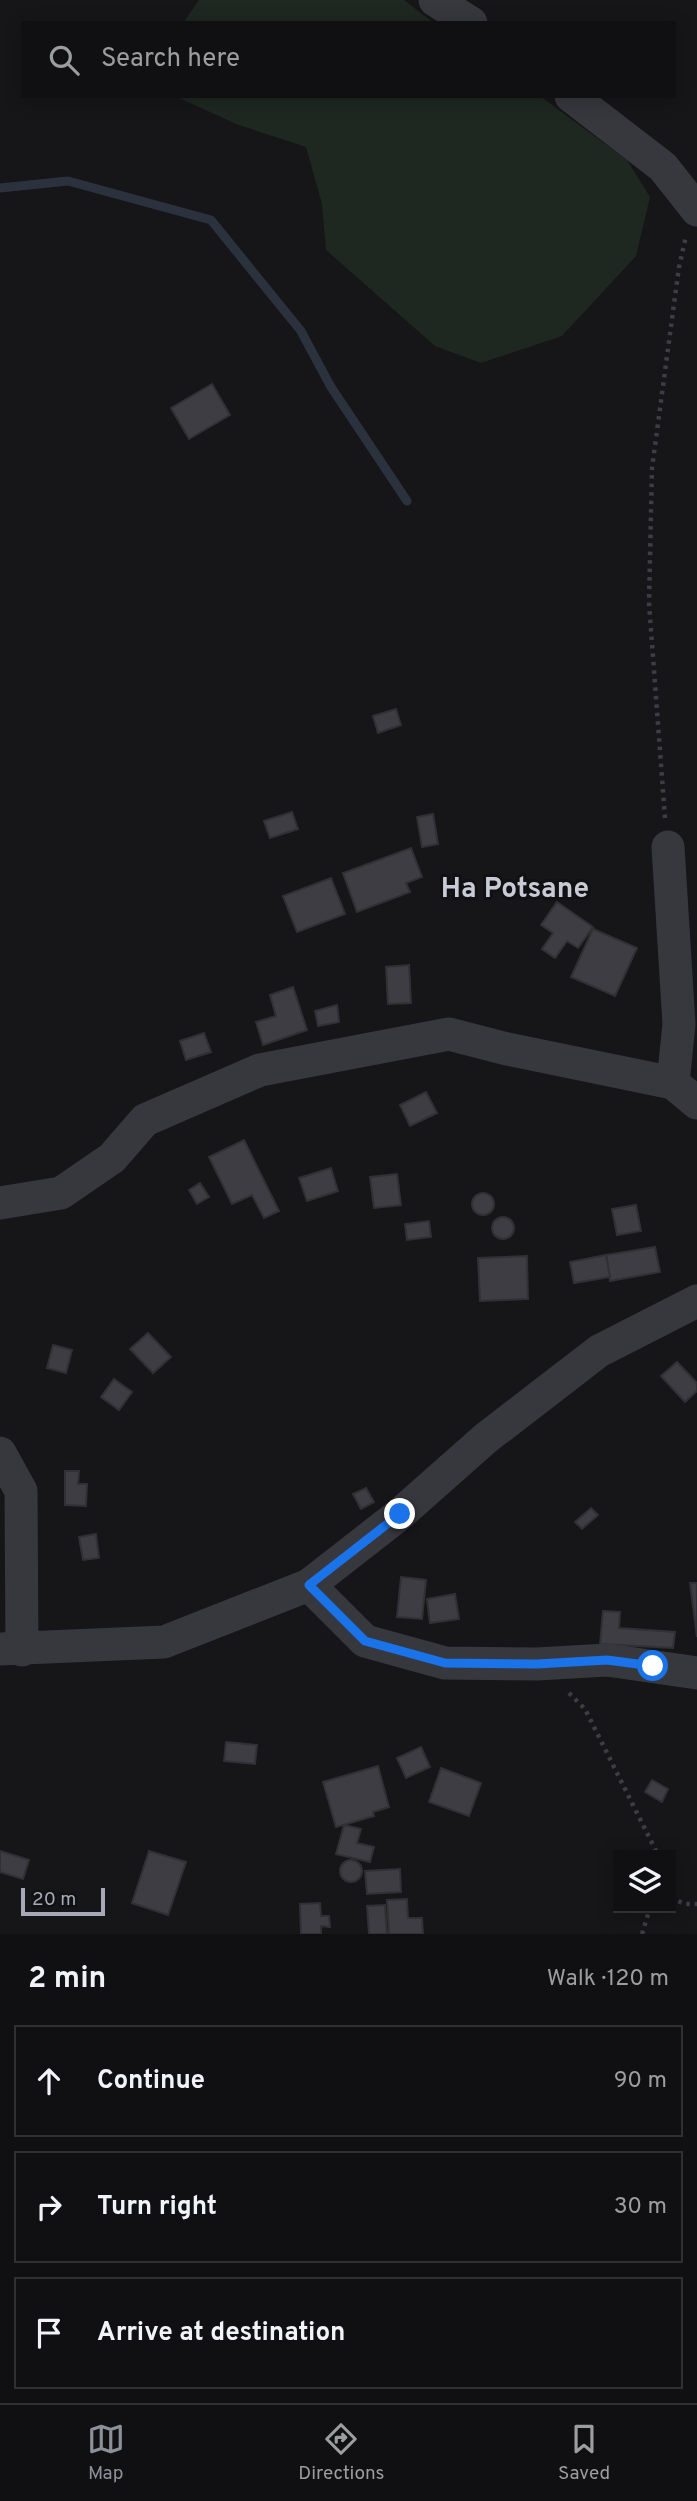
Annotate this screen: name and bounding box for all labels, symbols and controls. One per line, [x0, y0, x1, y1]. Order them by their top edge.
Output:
search box [21, 21, 676, 98]
icon: search [45, 41, 83, 79]
text: Search here [101, 43, 240, 76]
district label: Ha Potsane [441, 872, 589, 908]
route end [384, 1498, 415, 1529]
route start [637, 1650, 668, 1681]
map controls [613, 1850, 676, 1913]
button: layers [613, 1850, 676, 1913]
scale bar [21, 1885, 105, 1917]
text: 20 m [32, 1888, 76, 1912]
text: 2 min [28, 1961, 106, 1998]
text: Walk · 120 m [547, 1965, 669, 1994]
icon: ahead [30, 2062, 68, 2100]
text: Continue [97, 2065, 205, 2098]
text: 90 m [614, 2067, 667, 2096]
icon: right [30, 2188, 68, 2226]
text: Turn right [97, 2191, 217, 2224]
text: 30 m [614, 2193, 667, 2222]
icon: arrive [30, 2314, 68, 2352]
text: Arrive at destination [97, 2317, 345, 2350]
tab: Map [87, 2420, 125, 2486]
tab: Directions [298, 2420, 385, 2486]
tab: Saved [558, 2420, 610, 2486]

